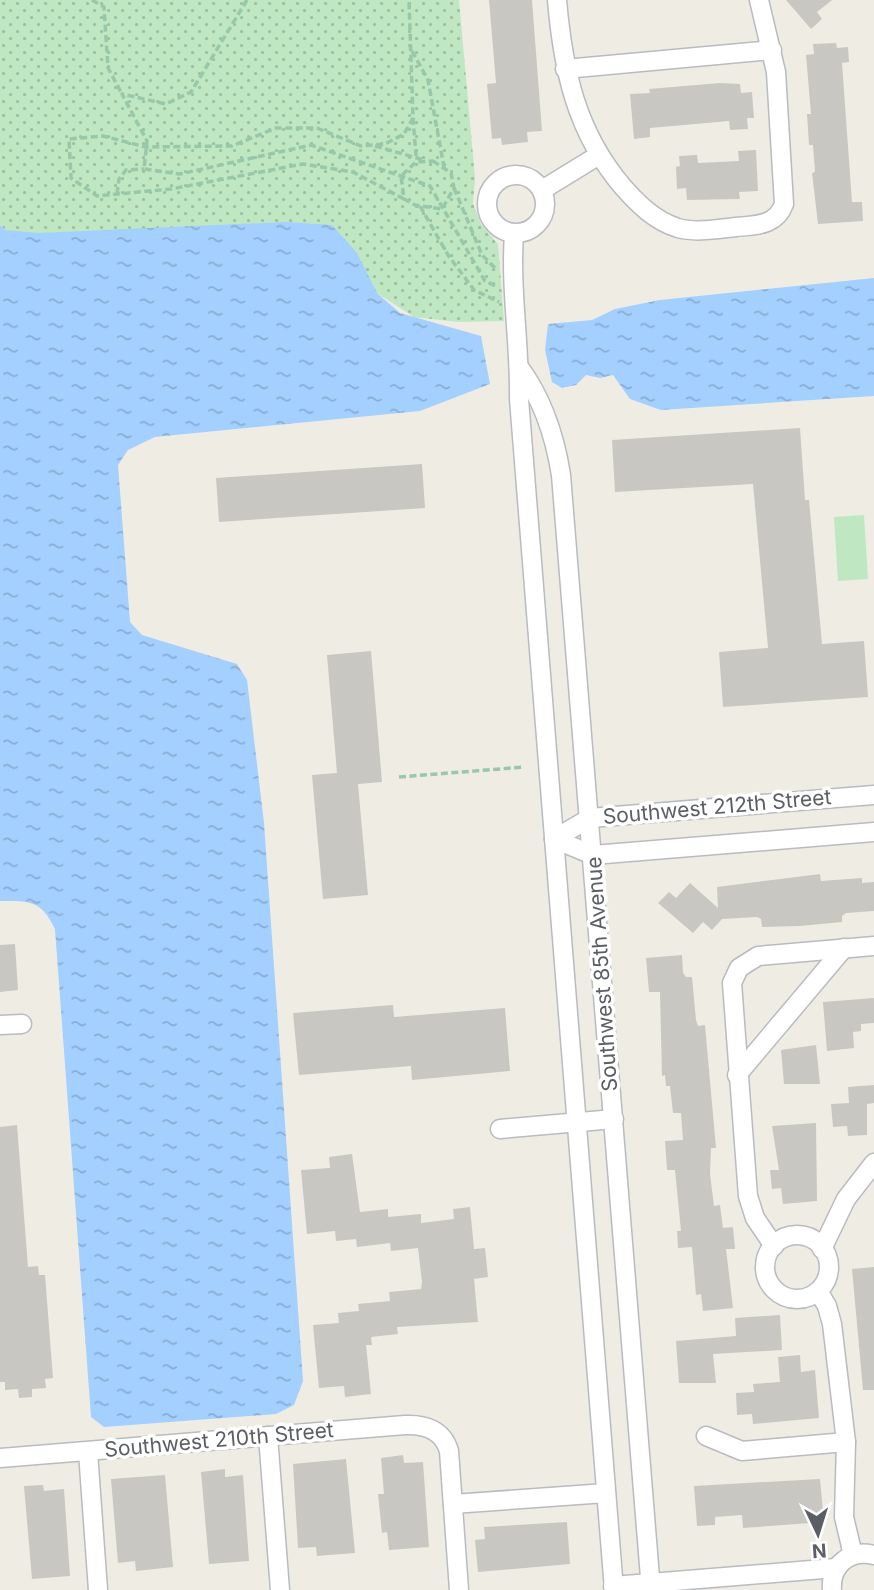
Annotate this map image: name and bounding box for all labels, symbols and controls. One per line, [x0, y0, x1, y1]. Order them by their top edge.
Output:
street label: Southwest 212th Street [602, 784, 832, 829]
street label: Southwest 85th Avenue [581, 856, 622, 1092]
street label: Southwest 210th Street [103, 1417, 335, 1462]
north arrow [783, 1499, 853, 1569]
text: N [811, 1538, 827, 1562]

